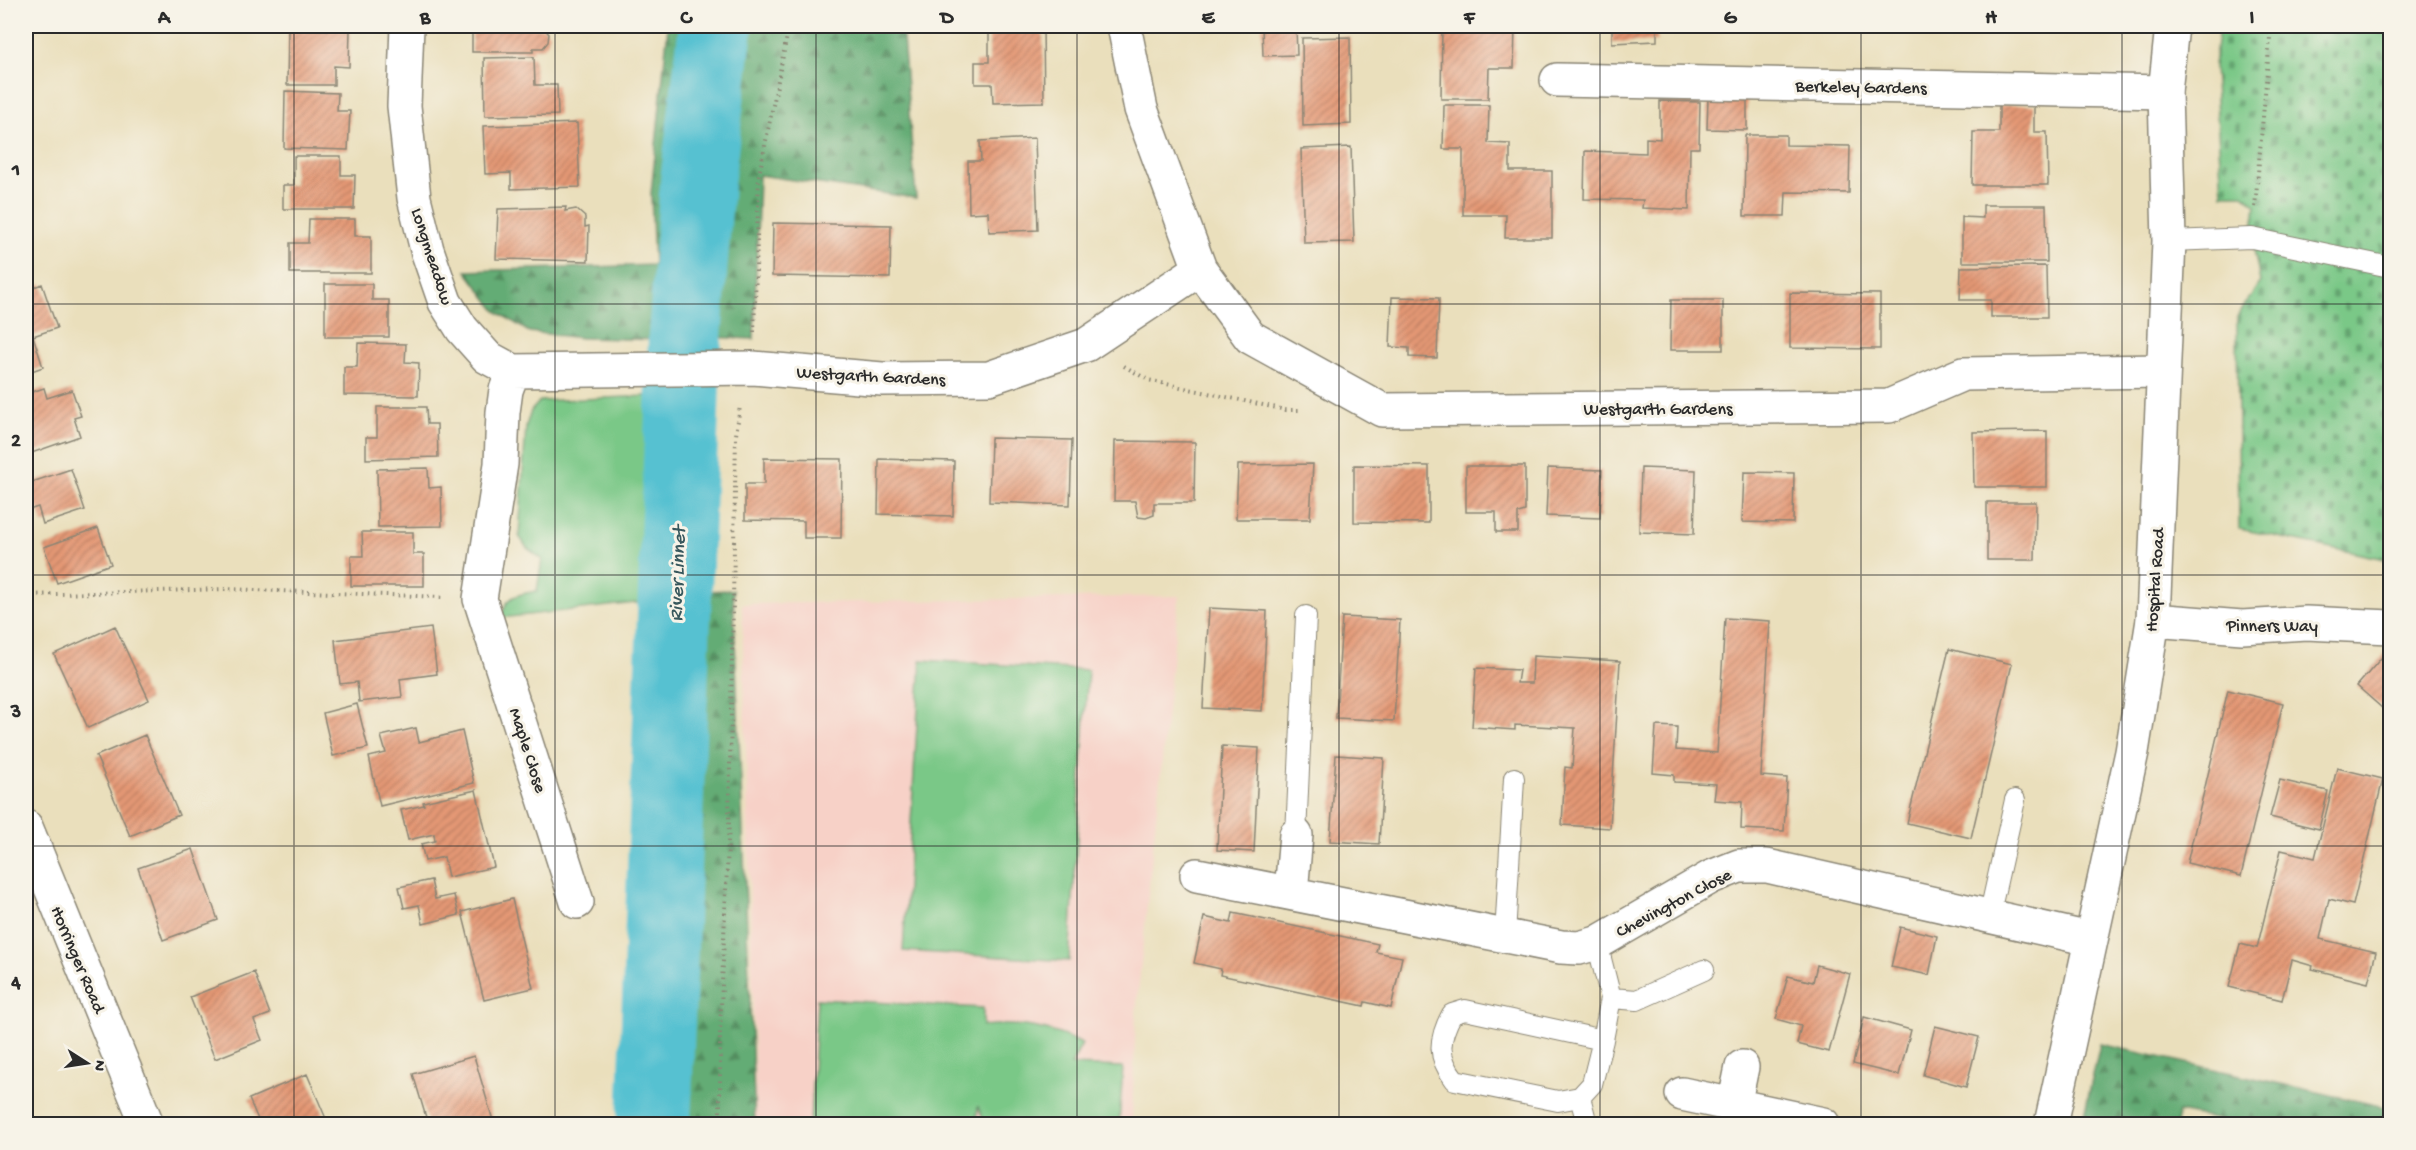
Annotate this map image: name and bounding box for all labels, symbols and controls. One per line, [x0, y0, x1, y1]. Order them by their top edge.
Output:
text: A [157, 8, 172, 31]
text: B [419, 8, 431, 31]
text: C [680, 8, 694, 31]
text: D [938, 8, 954, 31]
text: E [1202, 8, 1216, 31]
text: F [1463, 8, 1476, 31]
text: G [1724, 8, 1738, 31]
text: H [1985, 8, 1997, 31]
text: I [2250, 8, 2255, 31]
street label: Berkeley Gardens [1794, 77, 1928, 100]
text: 1 [11, 160, 20, 183]
street label: Longmeadow [405, 206, 456, 308]
street label: Westgarth Gardens [796, 363, 947, 392]
street label: Westgarth Gardens [1583, 400, 1734, 421]
text: 2 [11, 431, 21, 454]
water label: River Linnet [666, 522, 693, 622]
street label: Hospital Road [2142, 526, 2171, 633]
street label: Pinners Way [2225, 617, 2318, 638]
text: 3 [10, 702, 21, 725]
street label: Maple Close [503, 706, 550, 796]
street label: Chevington Close [1613, 865, 1736, 943]
street label: Horringer Road [45, 903, 109, 1018]
text: 4 [10, 973, 21, 996]
north arrow [57, 1033, 117, 1093]
text: N [88, 1058, 109, 1073]

